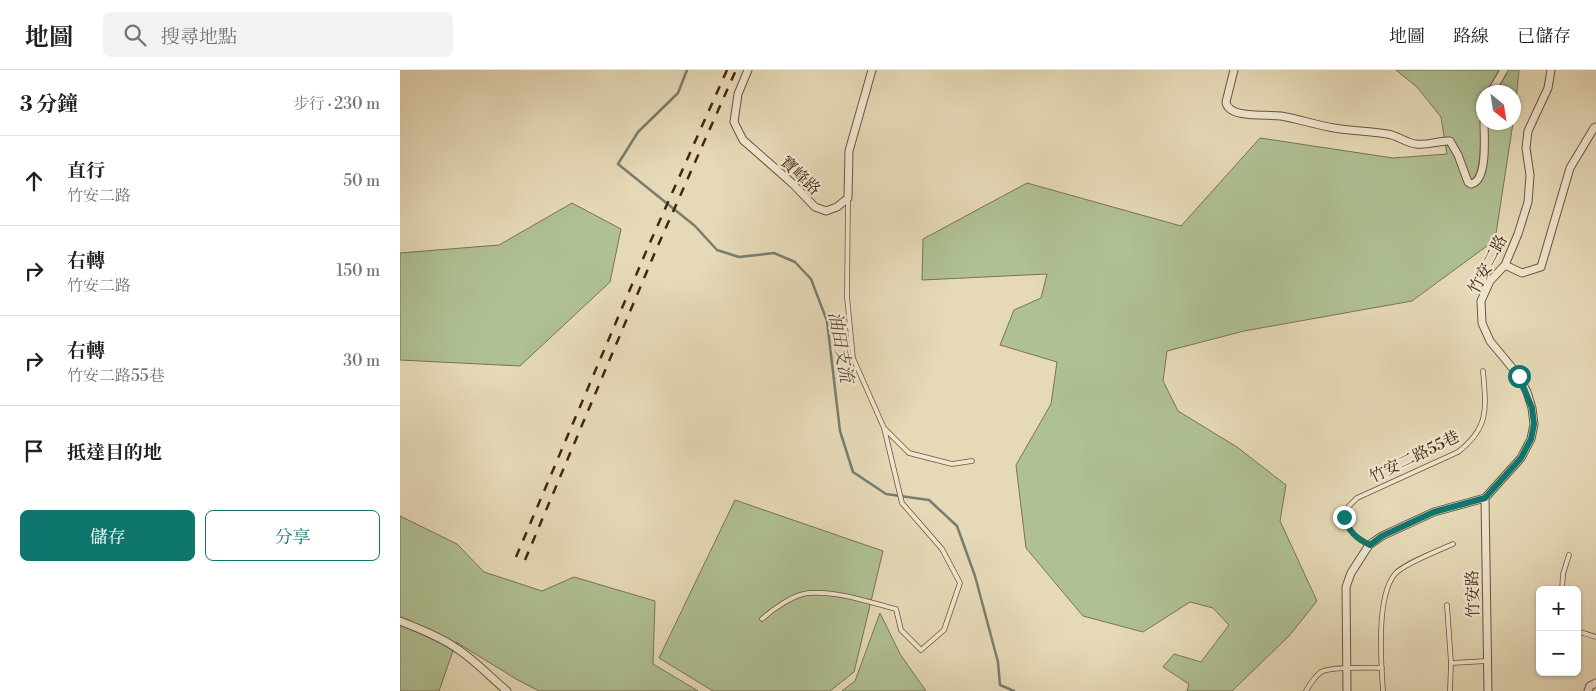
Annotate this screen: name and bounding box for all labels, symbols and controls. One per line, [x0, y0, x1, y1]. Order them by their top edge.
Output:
search box [103, 12, 453, 57]
icon: search [121, 21, 149, 49]
text: 地圖 [25, 23, 73, 53]
text: 搜尋地點 [161, 25, 237, 49]
text: 地圖 [1389, 25, 1425, 48]
text: 路線 [1453, 25, 1489, 48]
text: 已儲存 [1517, 25, 1571, 48]
north arrow [1476, 85, 1521, 130]
text: 3 分鐘 [20, 92, 78, 118]
text: 步行 · 230 m [293, 94, 380, 114]
street label: 寶峰路 [776, 152, 825, 200]
text: 直行 [67, 159, 105, 183]
icon: ahead [20, 167, 48, 195]
text: 50 m [343, 171, 380, 191]
text: 竹安二路 [67, 186, 131, 206]
street label: 竹安二路 [1464, 232, 1512, 297]
text: 右轉 [67, 249, 105, 273]
icon: right [20, 257, 48, 285]
text: 150 m [336, 261, 380, 281]
text: 竹安二路 [67, 276, 131, 296]
water label: 油田支流 [823, 310, 859, 387]
text: 右轉 [67, 339, 105, 363]
icon: right [20, 347, 48, 375]
text: 30 m [343, 351, 380, 371]
route start [1508, 365, 1531, 388]
text: 竹安二路55巷 [67, 366, 165, 386]
street label: 竹安二路55巷 [1366, 427, 1463, 487]
icon: arrive [20, 437, 48, 465]
text: 抵達目的地 [67, 441, 162, 465]
route end [1333, 506, 1356, 529]
button: 儲存 [20, 510, 195, 561]
button: 分享 [205, 510, 380, 561]
street label: 竹安路 [1463, 570, 1483, 618]
map controls [1536, 586, 1581, 676]
button: + [1536, 586, 1581, 631]
button: − [1536, 631, 1581, 676]

